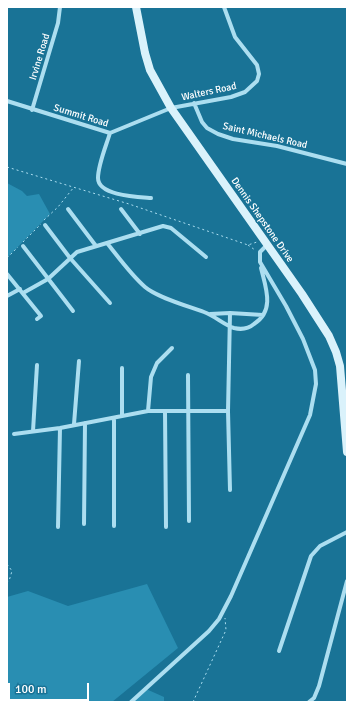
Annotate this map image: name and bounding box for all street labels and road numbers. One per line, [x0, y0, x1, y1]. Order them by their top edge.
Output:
street label: Irvine Road [27, 32, 53, 82]
street label: Walters Road [180, 80, 238, 104]
street label: Summit Road [52, 102, 110, 130]
street label: Saint Michaels Road [222, 120, 308, 152]
street label: Dennis Shepstone Drive [228, 175, 296, 265]

